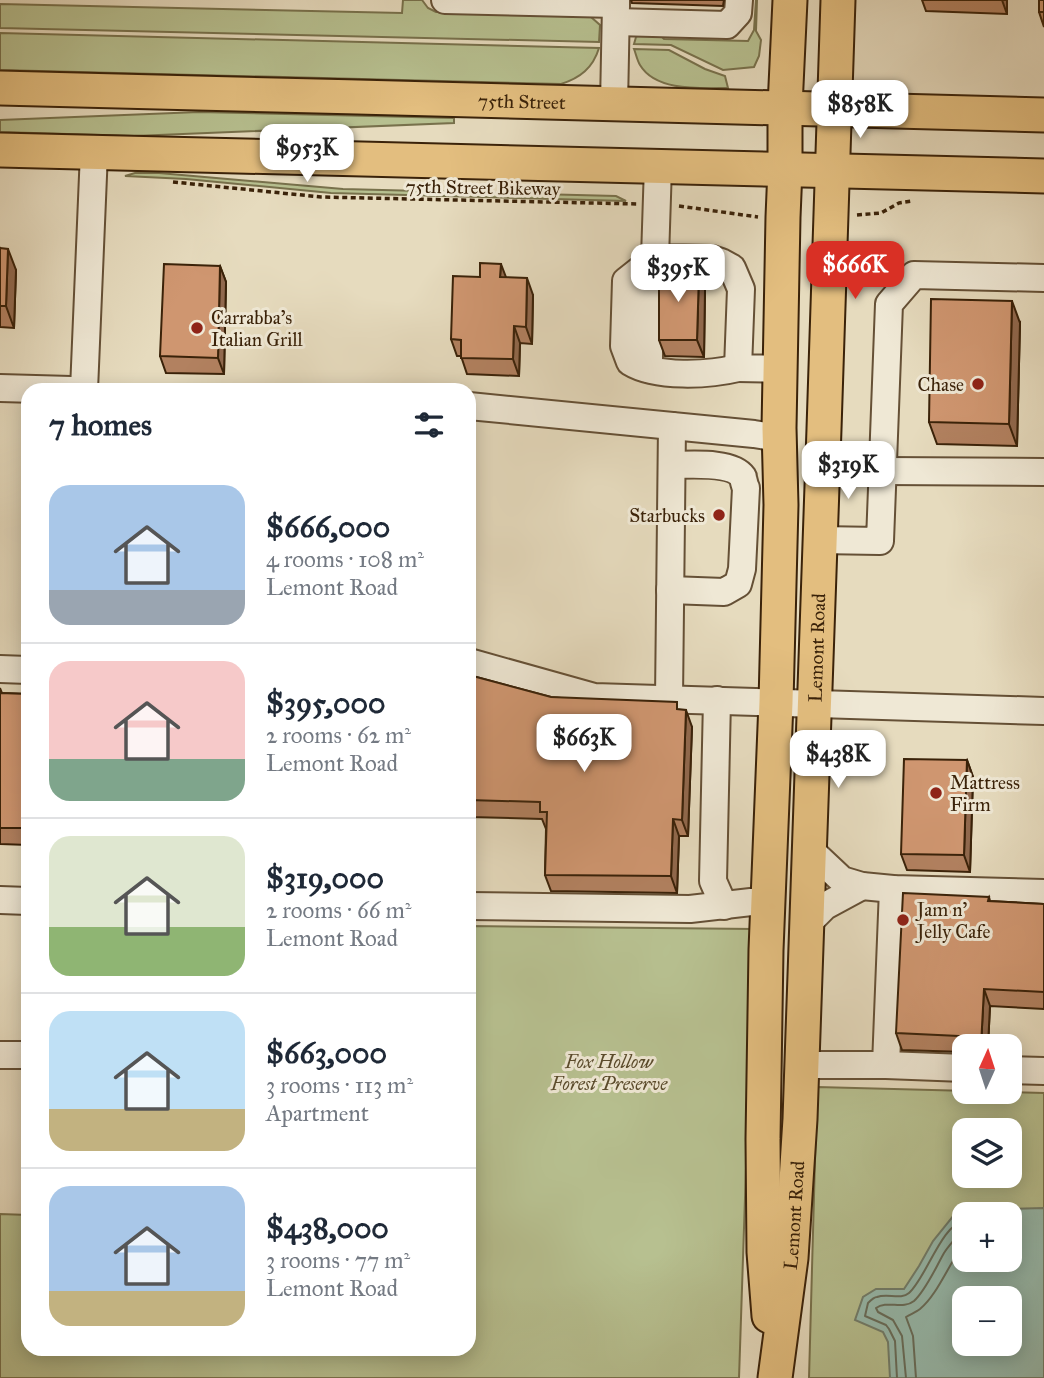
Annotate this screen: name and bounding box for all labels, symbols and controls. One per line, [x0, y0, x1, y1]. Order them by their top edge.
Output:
pin: $858K [811, 80, 909, 140]
street label: 75th Street [478, 89, 566, 114]
text: $858K [827, 89, 893, 117]
pin: $953K [258, 124, 356, 184]
text: $953K [276, 133, 338, 161]
street label: 75th Street Bikeway [405, 175, 562, 200]
pin: $666K [806, 242, 904, 301]
pin: $395K [629, 244, 727, 304]
text: $666K [822, 250, 888, 278]
text: $395K [647, 253, 709, 281]
place label: Carrabba's Italian Grill [211, 306, 304, 351]
marker: Carrabba's Italian Grill [189, 320, 205, 336]
place label: Chase [918, 373, 964, 396]
marker: Chase [970, 376, 986, 392]
icon: filters [410, 406, 448, 444]
text: 7 homes [49, 407, 152, 443]
pin: $319K [799, 442, 897, 501]
text: $319K [818, 450, 878, 478]
place label: Starbucks [629, 504, 705, 527]
marker: Starbucks [711, 507, 727, 523]
text: $666,000 [266, 509, 390, 545]
icon: home [105, 513, 189, 597]
text: 4 rooms · 108 m² [266, 545, 424, 573]
text: Lemont Road [266, 573, 398, 601]
street label: Lemont Road [804, 592, 830, 703]
text: $395,000 [266, 685, 385, 721]
icon: home [105, 689, 189, 773]
pin: $663K [535, 714, 633, 774]
text: 2 rooms · 62 m² [266, 721, 411, 749]
text: $663K [553, 723, 615, 751]
pin: $438K [789, 730, 887, 790]
text: $438K [806, 739, 870, 767]
text: Lemont Road [266, 749, 398, 777]
place label: Mattress Firm [950, 771, 1020, 816]
marker: Mattress Firm [928, 785, 944, 801]
text: $319,000 [266, 860, 384, 896]
icon: home [105, 864, 189, 948]
text: 2 rooms · 66 m² [266, 896, 411, 924]
place label: Jam n' Jelly Cafe [915, 898, 990, 944]
marker: Jam n' Jelly Cafe [895, 912, 911, 928]
text: Lemont Road [266, 924, 398, 952]
north arrow [952, 1034, 1022, 1104]
map controls [952, 1034, 1022, 1356]
text: $663,000 [266, 1035, 387, 1071]
icon: home [105, 1039, 189, 1123]
park label: Fox Hollow Forest Preserve [550, 1050, 668, 1095]
text: 3 rooms · 113 m² [266, 1071, 413, 1099]
text: Apartment [266, 1099, 369, 1127]
button: layers [952, 1118, 1022, 1188]
street label: Lemont Road [779, 1160, 809, 1271]
button: + [952, 1202, 1022, 1272]
text: $438,000 [266, 1210, 389, 1246]
icon: home [105, 1214, 189, 1298]
text: 3 rooms · 77 m² [266, 1246, 410, 1274]
text: Lemont Road [266, 1274, 398, 1302]
button: − [952, 1286, 1022, 1356]

